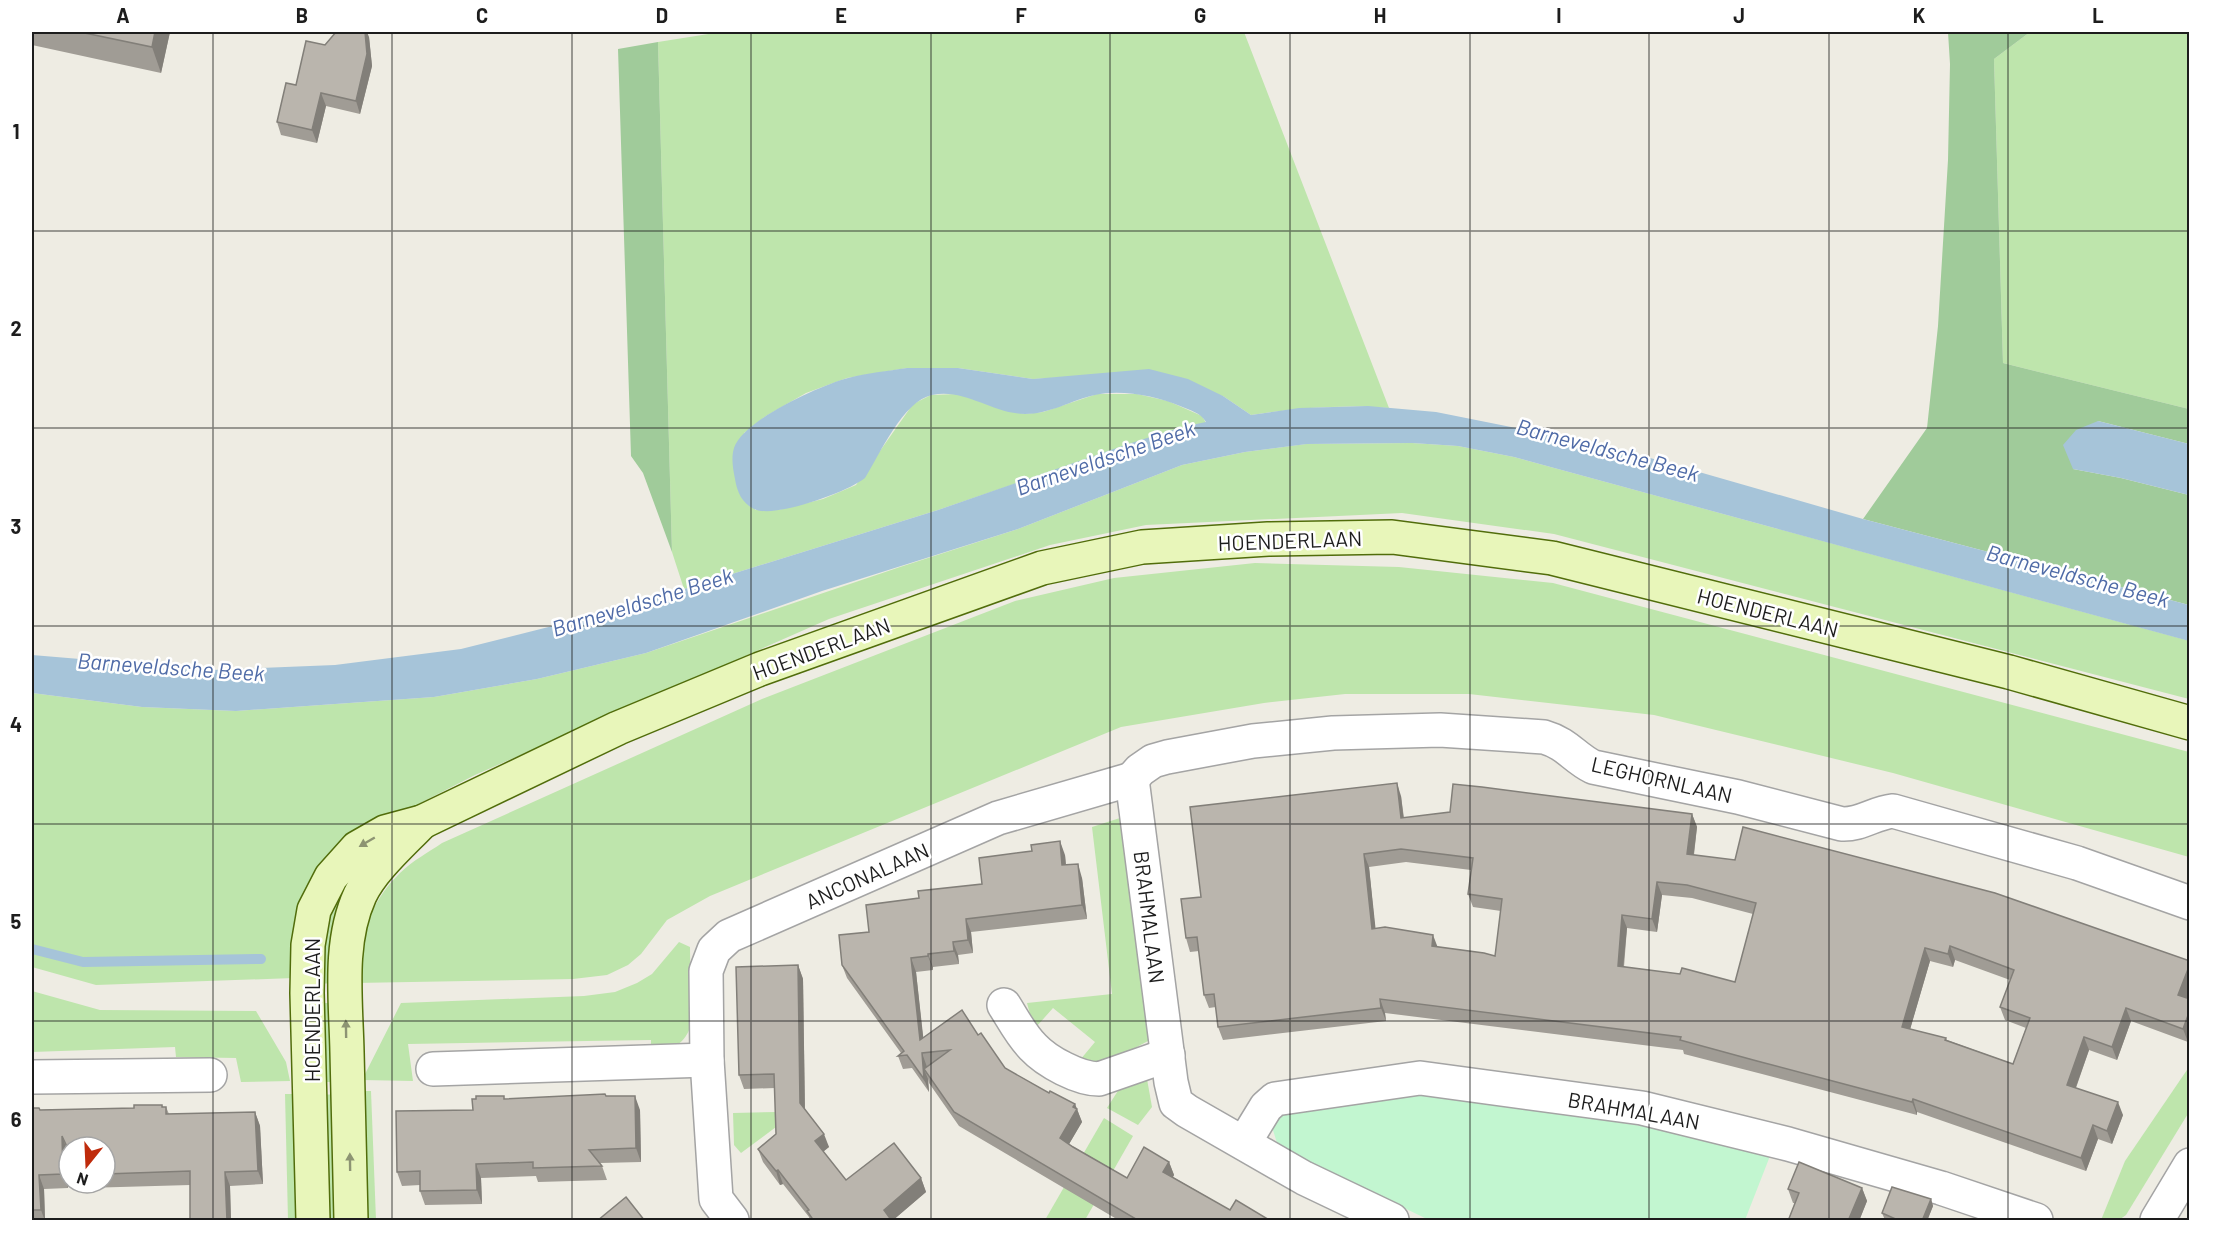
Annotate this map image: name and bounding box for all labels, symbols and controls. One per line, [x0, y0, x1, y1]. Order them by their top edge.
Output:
text: A [116, 3, 130, 27]
text: B [296, 3, 308, 27]
text: C [476, 3, 488, 27]
text: D [656, 3, 668, 27]
text: E [835, 3, 847, 27]
text: F [1015, 3, 1027, 27]
text: G [1194, 3, 1206, 27]
text: H [1374, 3, 1386, 27]
text: I [1556, 3, 1562, 27]
text: J [1733, 3, 1745, 27]
text: K [1913, 3, 1926, 27]
text: L [2092, 3, 2104, 27]
text: 1 [12, 119, 20, 143]
text: 2 [10, 316, 22, 340]
water label: Barneveldsche Beek [1514, 412, 1702, 486]
water label: Barneveldsche Beek [1012, 414, 1198, 500]
text: 3 [11, 514, 21, 538]
street label: HOENDERLAAN [1217, 525, 1363, 555]
water label: Barneveldsche Beek [1984, 538, 2172, 612]
water label: Barneveldsche Beek [548, 561, 736, 641]
street label: HOENDERLAAN [1695, 582, 1841, 642]
street label: HOENDERLAAN [749, 612, 893, 684]
water label: Barneveldsche Beek [76, 646, 266, 686]
text: 4 [10, 712, 22, 736]
street label: LEGHORNLAAN [1589, 751, 1735, 807]
one-way arrow [358, 837, 375, 847]
street label: ANCONALAAN [802, 837, 932, 913]
street label: BRAHMALAAN [1129, 849, 1171, 985]
text: 5 [11, 909, 22, 933]
street label: HOENDERLAAN [299, 938, 324, 1082]
one-way arrow [342, 1019, 351, 1038]
street label: BRAHMALAAN [1566, 1086, 1702, 1134]
text: 6 [11, 1107, 22, 1131]
north arrow [57, 1135, 117, 1195]
one-way arrow [345, 1153, 354, 1172]
text: N [74, 1169, 90, 1190]

